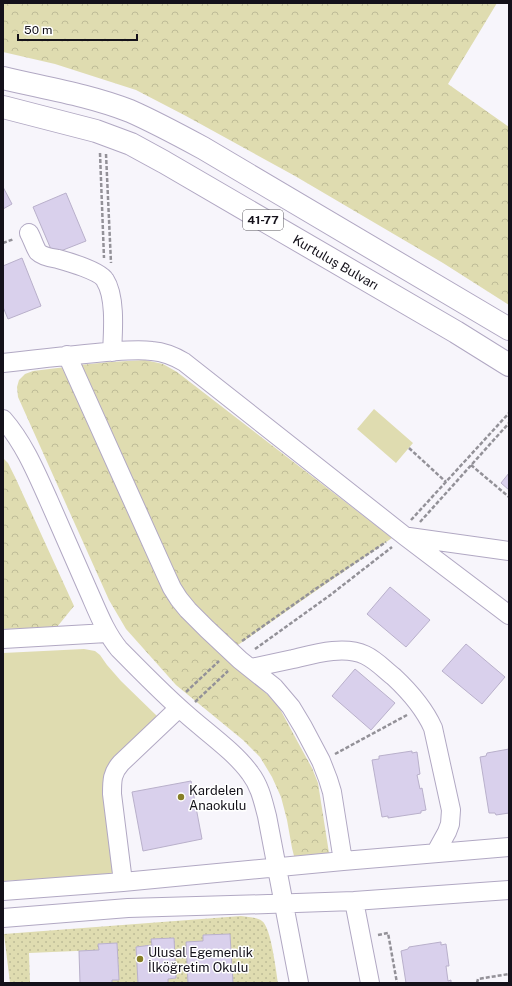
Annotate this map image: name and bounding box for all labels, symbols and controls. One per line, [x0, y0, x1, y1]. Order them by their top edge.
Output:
scale bar [18, 16, 137, 42]
text: 50 m [24, 23, 52, 37]
road number: 41-77 [243, 210, 283, 230]
street label: Kurtuluş Bulvarı [290, 232, 381, 293]
place label: Kardelen Anaokulu [189, 783, 246, 813]
marker: Kardelen Anaokulu [176, 792, 186, 802]
place label: Ulusal Egemenlik İlköğretim Okulu [148, 945, 253, 975]
marker: Ulusal Egemenlik İlköğretim Okulu [135, 954, 145, 964]

